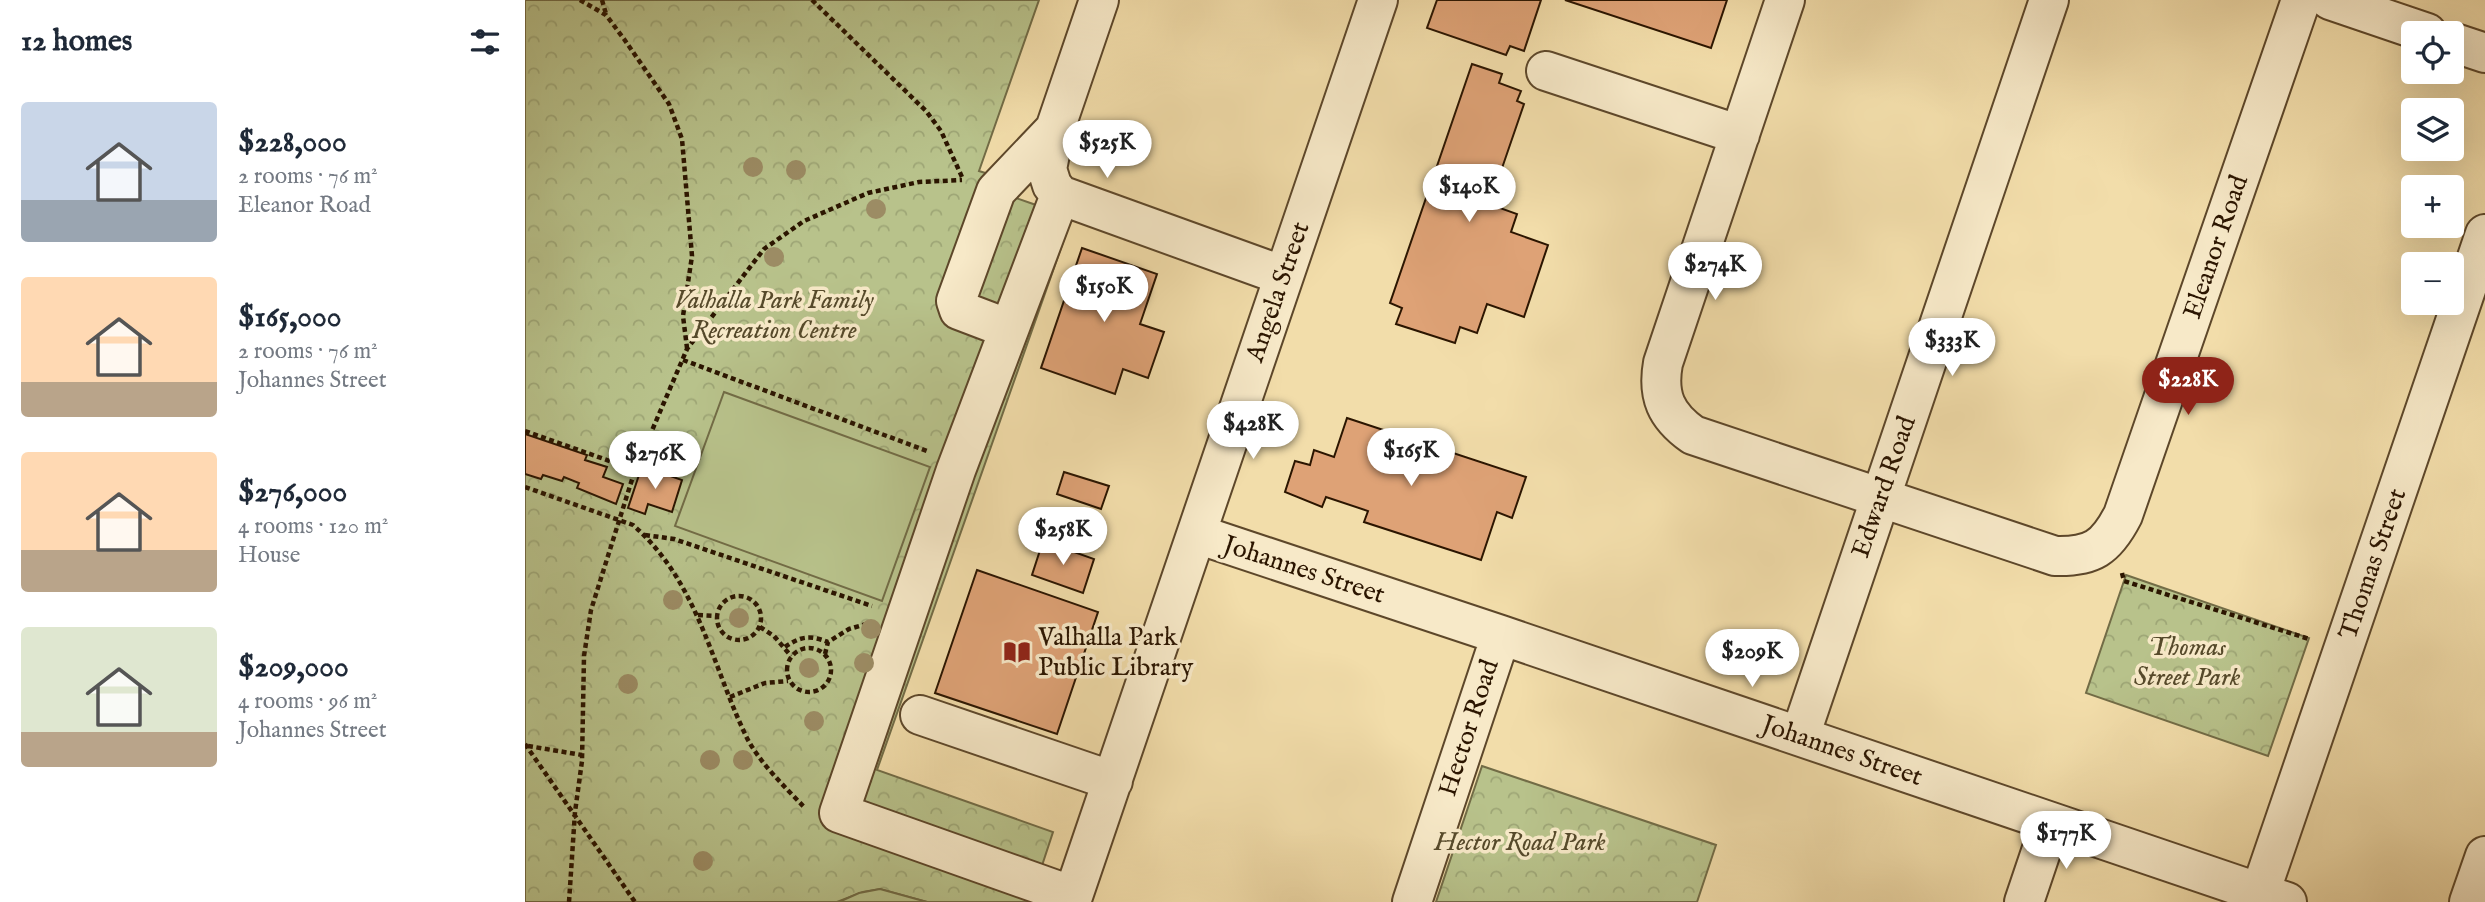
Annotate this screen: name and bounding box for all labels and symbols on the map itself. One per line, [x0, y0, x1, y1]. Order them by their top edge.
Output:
pin: $525K [1058, 120, 1156, 180]
pin: $140K [1420, 164, 1518, 224]
street label: Eleanor Road [2176, 171, 2256, 323]
street label: Angela Street [1238, 217, 1317, 367]
pin: $274K [1666, 243, 1764, 302]
pin: $150K [1055, 264, 1153, 324]
park label: Valhalla Park Family Recreation Centre [674, 284, 874, 347]
pin: $333K [1903, 318, 2001, 378]
pin: $228K [2139, 358, 2237, 417]
pin: $428K [1204, 402, 1302, 461]
street label: Edward Road [1844, 412, 1924, 562]
pin: $165K [1362, 428, 1460, 488]
pin: $276K [606, 432, 704, 491]
street label: Thomas Street [2332, 484, 2414, 644]
pin: $258K [1014, 508, 1112, 567]
street label: Johannes Street [1216, 527, 1389, 612]
place label: Valhalla Park Public Library [1037, 621, 1194, 684]
pin: $209K [1703, 630, 1801, 689]
park label: Thomas Street Park [2134, 631, 2241, 694]
library icon: Valhalla Park Public Library [1002, 637, 1032, 667]
street label: Hector Road [1431, 655, 1507, 801]
street label: Johannes Street [1754, 707, 1927, 794]
pin: $177K [2017, 812, 2115, 871]
park label: Hector Road Park [1433, 826, 1606, 859]

